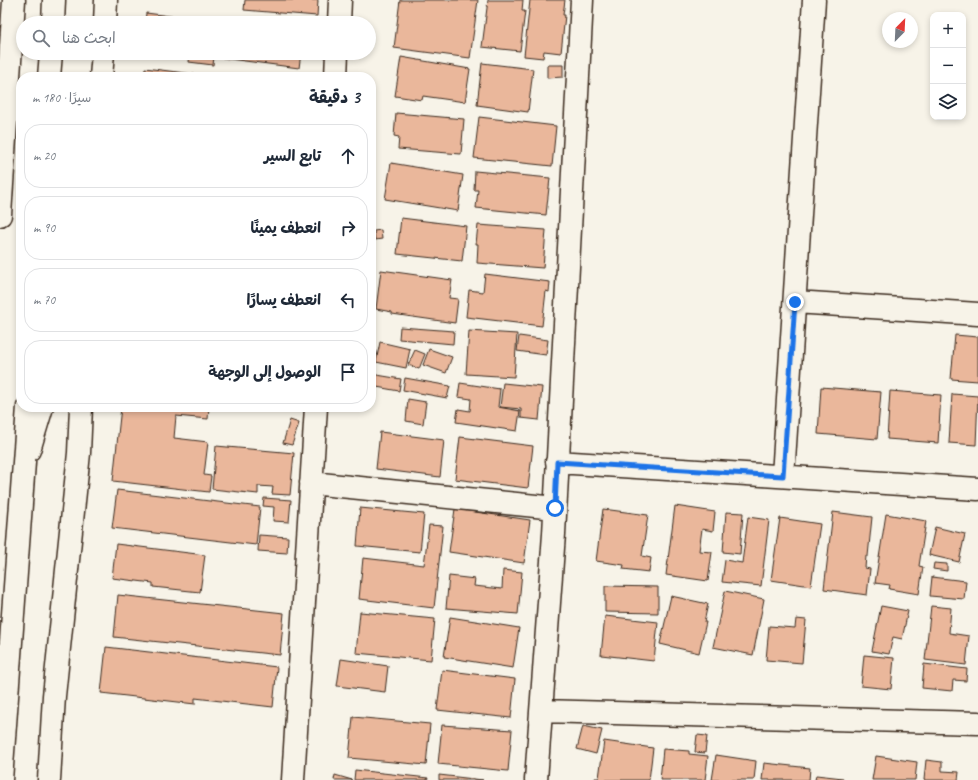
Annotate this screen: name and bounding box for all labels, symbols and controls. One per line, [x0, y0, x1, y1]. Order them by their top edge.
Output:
north arrow [882, 12, 918, 48]
map controls [930, 12, 966, 120]
button: + [930, 12, 966, 48]
search box [16, 16, 376, 60]
icon: search [30, 27, 52, 49]
text: ابحث هنا [62, 29, 116, 48]
button: − [930, 48, 966, 84]
button: layers [930, 84, 966, 120]
text: 3 دقيقة [309, 87, 360, 108]
text: سيرًا · 180 m [32, 90, 91, 106]
icon: ahead [337, 145, 359, 167]
text: تابع السير [264, 147, 321, 166]
text: 20 m [33, 148, 55, 164]
icon: right [337, 217, 359, 239]
text: انعطف يمينًا [250, 219, 321, 238]
text: 90 m [33, 220, 55, 236]
icon: left [337, 289, 359, 311]
text: انعطف يسارًا [246, 291, 321, 310]
text: 70 m [33, 292, 55, 308]
route end [786, 293, 804, 311]
icon: arrive [337, 361, 359, 383]
text: الوصول إلى الوجهة [208, 363, 321, 382]
route start [546, 499, 564, 517]

